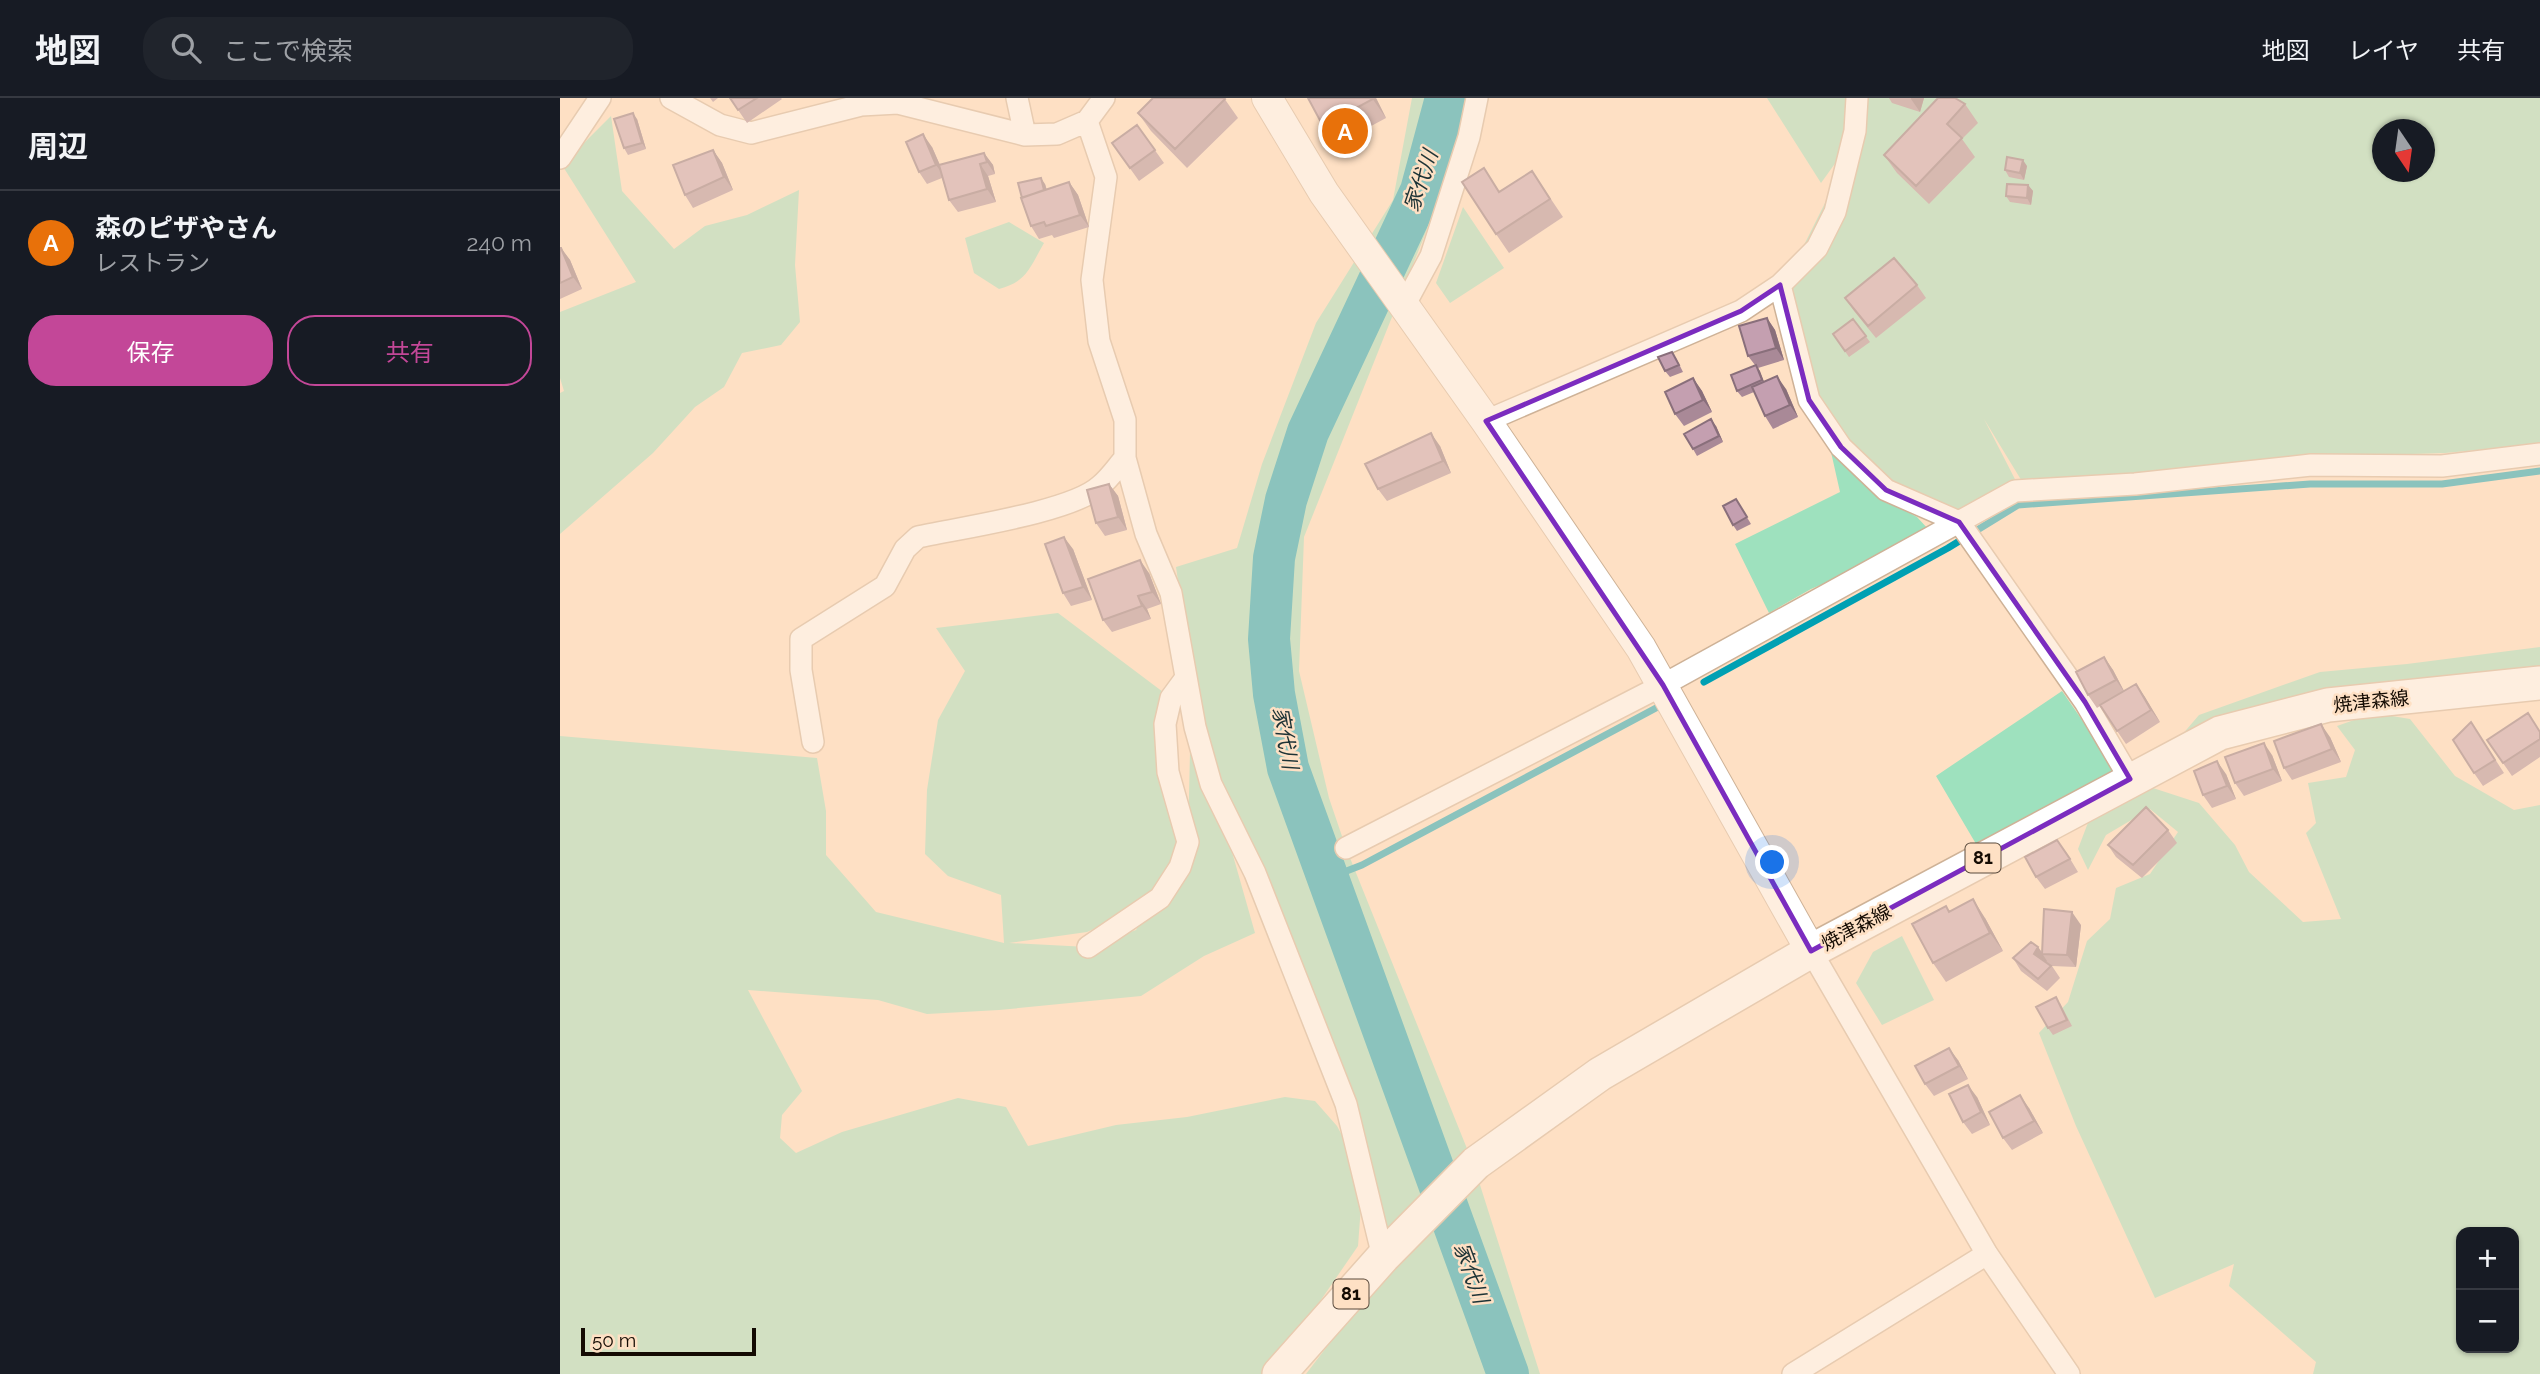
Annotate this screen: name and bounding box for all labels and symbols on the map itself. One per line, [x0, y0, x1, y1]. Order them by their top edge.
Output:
pin: A [1322, 105, 1368, 157]
north arrow [2372, 119, 2435, 182]
water label: 家代川 [1398, 145, 1443, 215]
street label: 焼津森線 [2332, 686, 2410, 716]
water label: 家代川 [1268, 705, 1304, 773]
road number: 81 [1966, 844, 2000, 872]
your location [1755, 845, 1789, 879]
street label: 焼津森線 [1817, 899, 1895, 955]
water label: 家代川 [1449, 1239, 1495, 1309]
road number: 81 [1334, 1280, 1368, 1308]
scale bar [581, 1325, 756, 1357]

